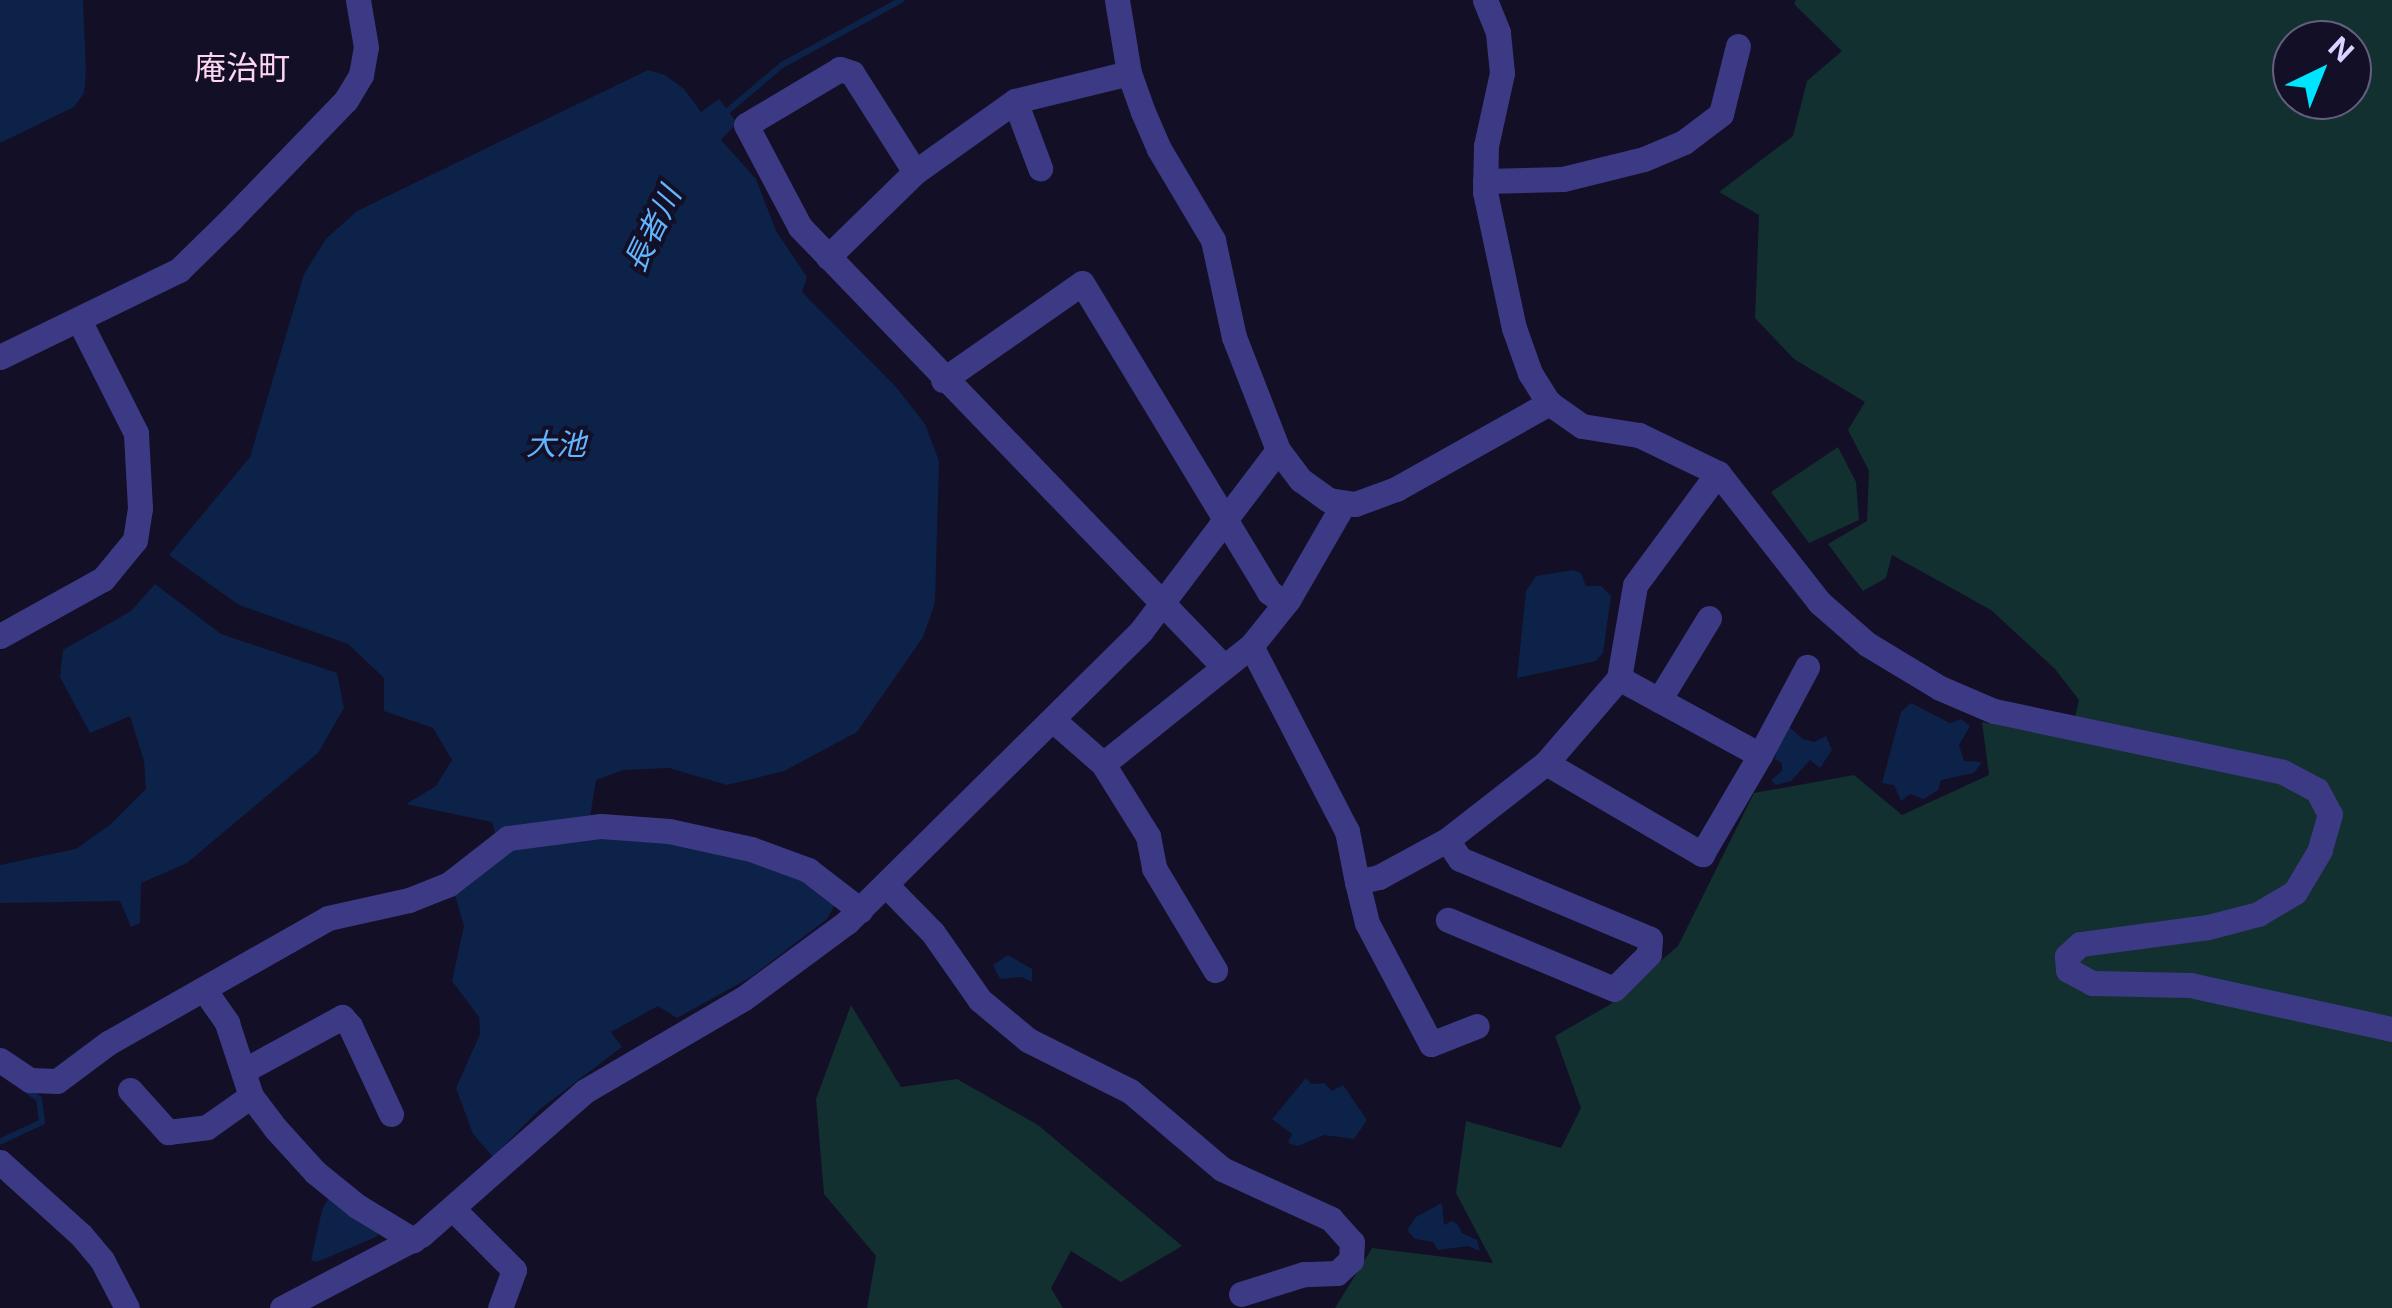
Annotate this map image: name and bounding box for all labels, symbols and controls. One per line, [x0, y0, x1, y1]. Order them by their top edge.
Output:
north arrow [2272, 20, 2372, 120]
text: N [2322, 30, 2360, 69]
district label: 庵治町 [194, 49, 290, 87]
water label: 長者川 [616, 181, 688, 277]
water label: 大池 [526, 426, 586, 462]

